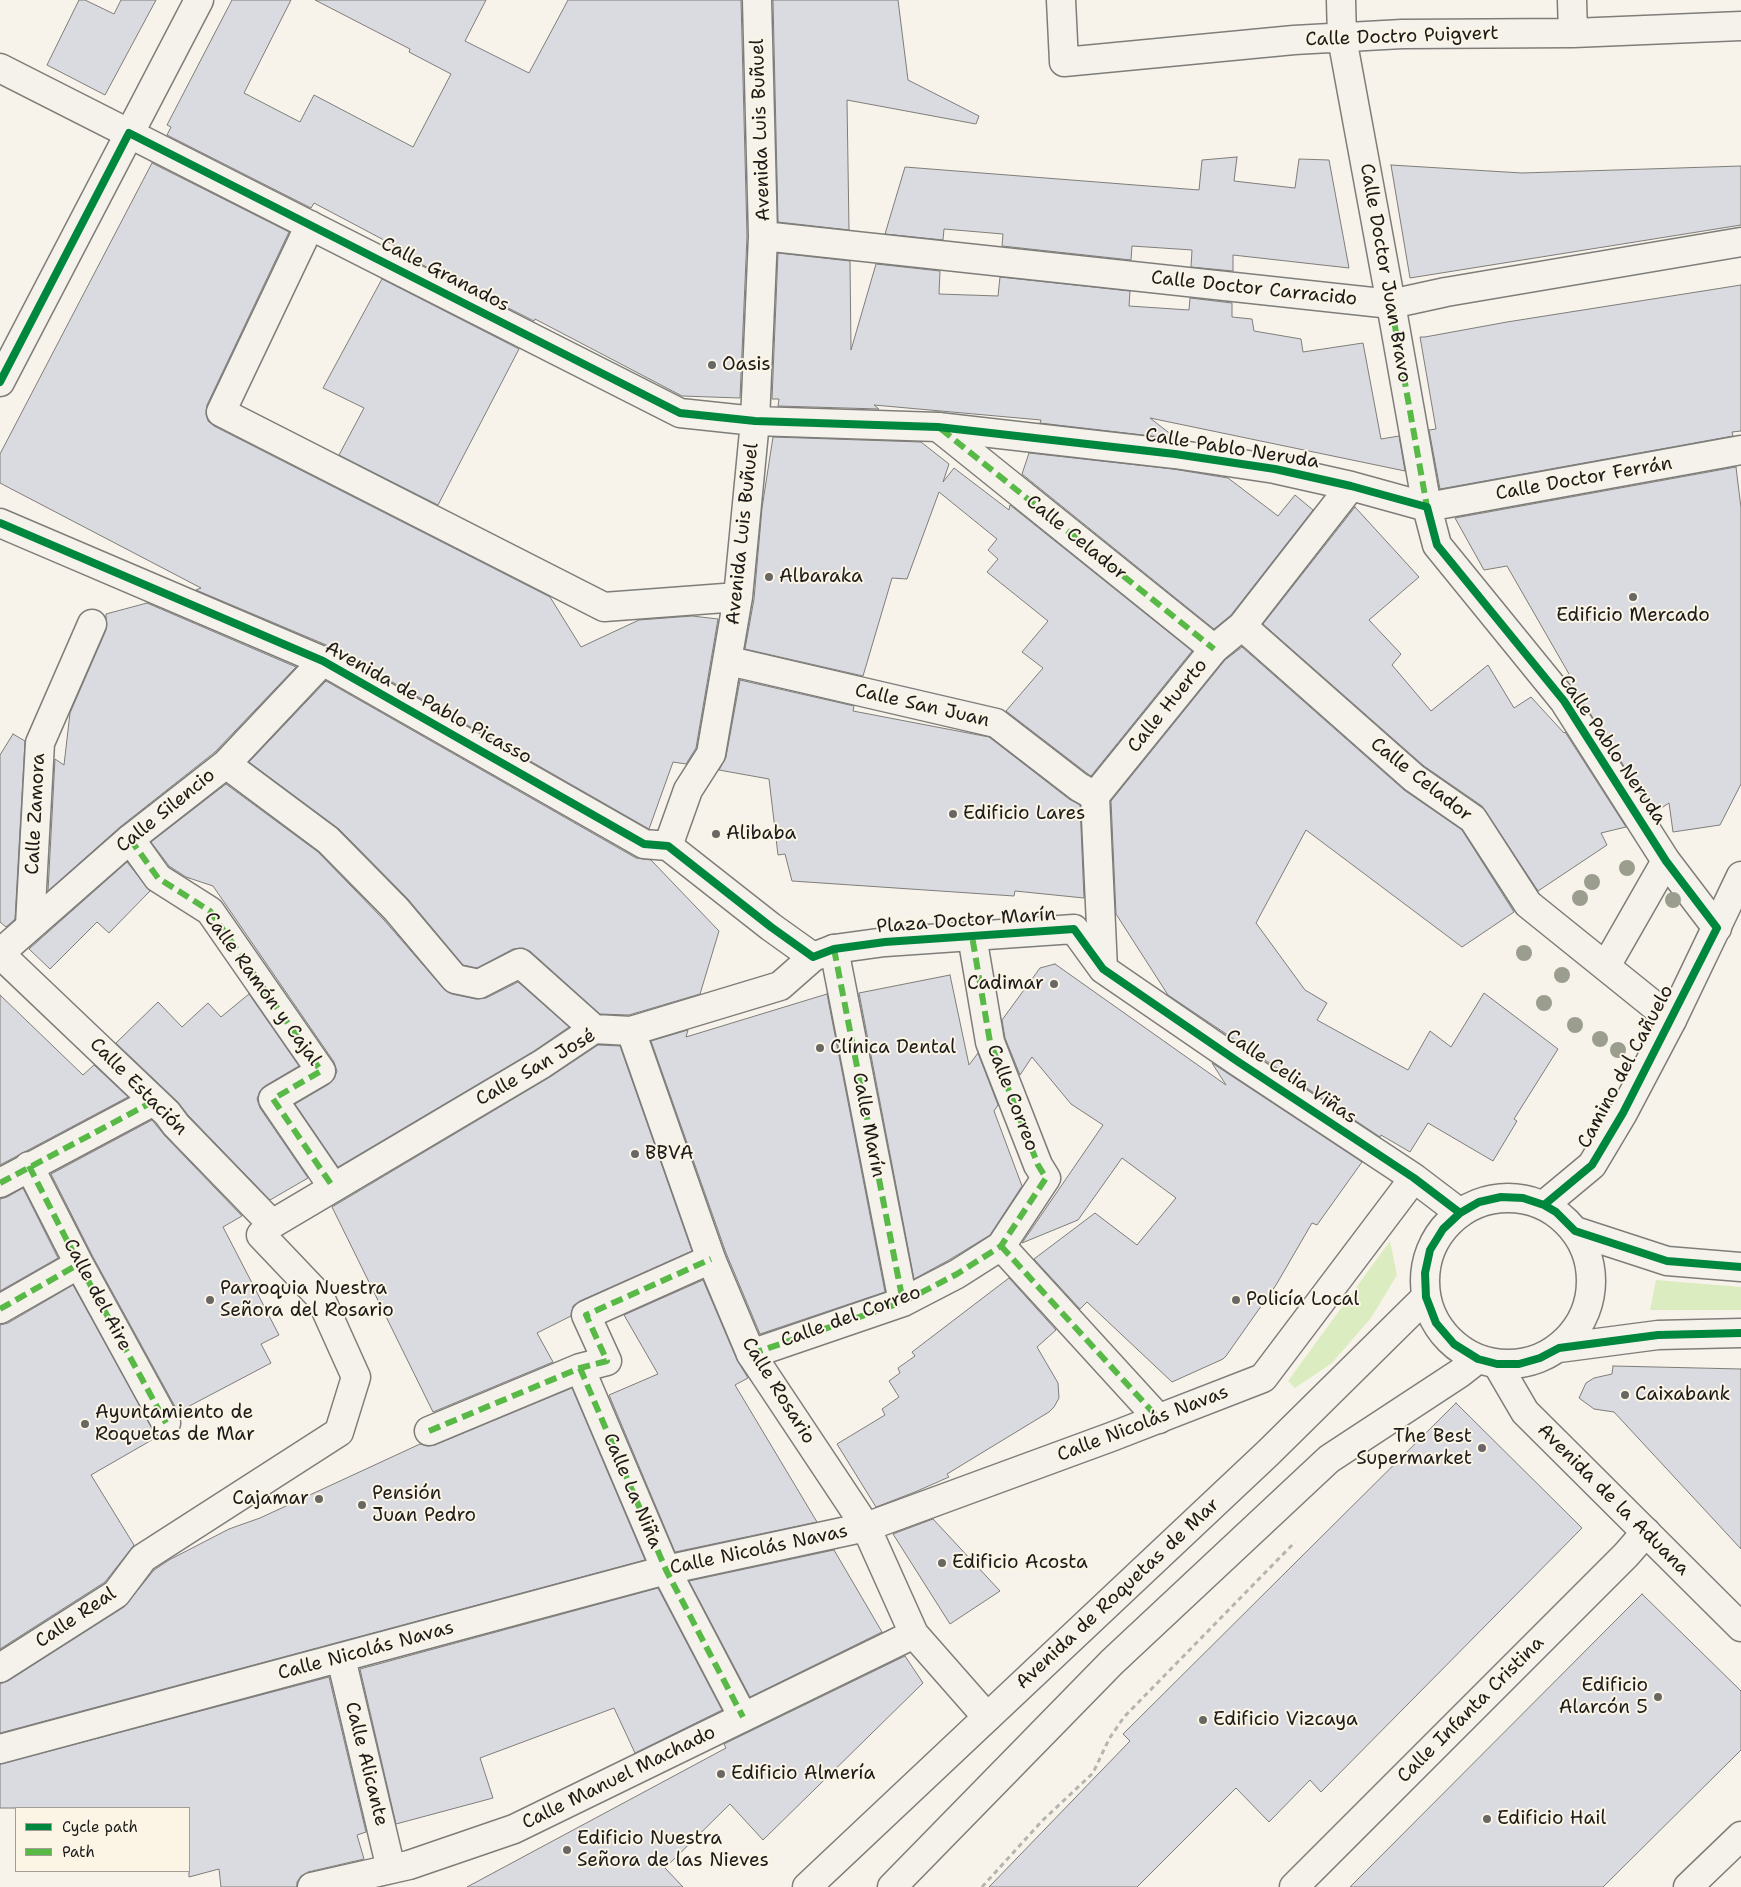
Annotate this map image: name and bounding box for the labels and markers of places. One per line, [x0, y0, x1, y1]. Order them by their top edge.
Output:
place label: Oasis [722, 354, 771, 376]
marker: Oasis [706, 359, 718, 371]
place label: Albaraka [779, 566, 863, 588]
marker: Albaraka [763, 571, 775, 583]
marker: Edificio Mercado [1627, 591, 1639, 603]
place label: Edificio Mercado [1556, 605, 1710, 627]
place label: Edificio Lares [963, 803, 1085, 825]
marker: Edificio Lares [947, 808, 959, 820]
place label: Alibaba [726, 823, 796, 845]
marker: Alibaba [710, 828, 722, 840]
place label: Cadimar [967, 973, 1044, 995]
marker: Cadimar [1048, 978, 1060, 990]
place label: Clínica Dental [830, 1037, 956, 1059]
marker: Clínica Dental [814, 1042, 826, 1054]
place label: BBVA [645, 1143, 693, 1165]
marker: BBVA [629, 1148, 641, 1160]
place label: Parroquia Nuestra Señora del Rosario [220, 1278, 394, 1322]
place label: Policía Local [1246, 1289, 1359, 1311]
marker: Parroquia Nuestra Señora del Rosario [204, 1294, 216, 1306]
marker: Policía Local [1230, 1294, 1242, 1306]
place label: Caixabank [1635, 1384, 1730, 1406]
marker: Caixabank [1619, 1389, 1631, 1401]
place label: Ayuntamiento de Roquetas de Mar [95, 1402, 255, 1446]
marker: Ayuntamiento de Roquetas de Mar [79, 1418, 91, 1430]
place label: The Best Supermarket [1356, 1426, 1472, 1470]
marker: The Best Supermarket [1476, 1442, 1488, 1454]
place label: Pensión Juan Pedro [372, 1483, 476, 1527]
place label: Cajamar [232, 1488, 309, 1510]
marker: Cajamar [313, 1493, 325, 1505]
marker: Pensión Juan Pedro [356, 1499, 368, 1511]
place label: Edificio Acosta [952, 1552, 1088, 1574]
marker: Edificio Acosta [936, 1557, 948, 1569]
place label: Edificio Alarcón 5 [1559, 1675, 1648, 1719]
marker: Edificio Alarcón 5 [1652, 1691, 1664, 1703]
place label: Edificio Vizcaya [1213, 1709, 1358, 1731]
marker: Edificio Vizcaya [1197, 1714, 1209, 1726]
place label: Edificio Almería [731, 1763, 875, 1785]
marker: Edificio Almería [715, 1768, 727, 1780]
place label: Edificio Hail [1497, 1808, 1606, 1830]
marker: Edificio Hail [1481, 1813, 1493, 1825]
place label: Edificio Nuestra Señora de las Nieves [577, 1828, 769, 1872]
marker: Edificio Nuestra Señora de las Nieves [561, 1844, 573, 1856]

